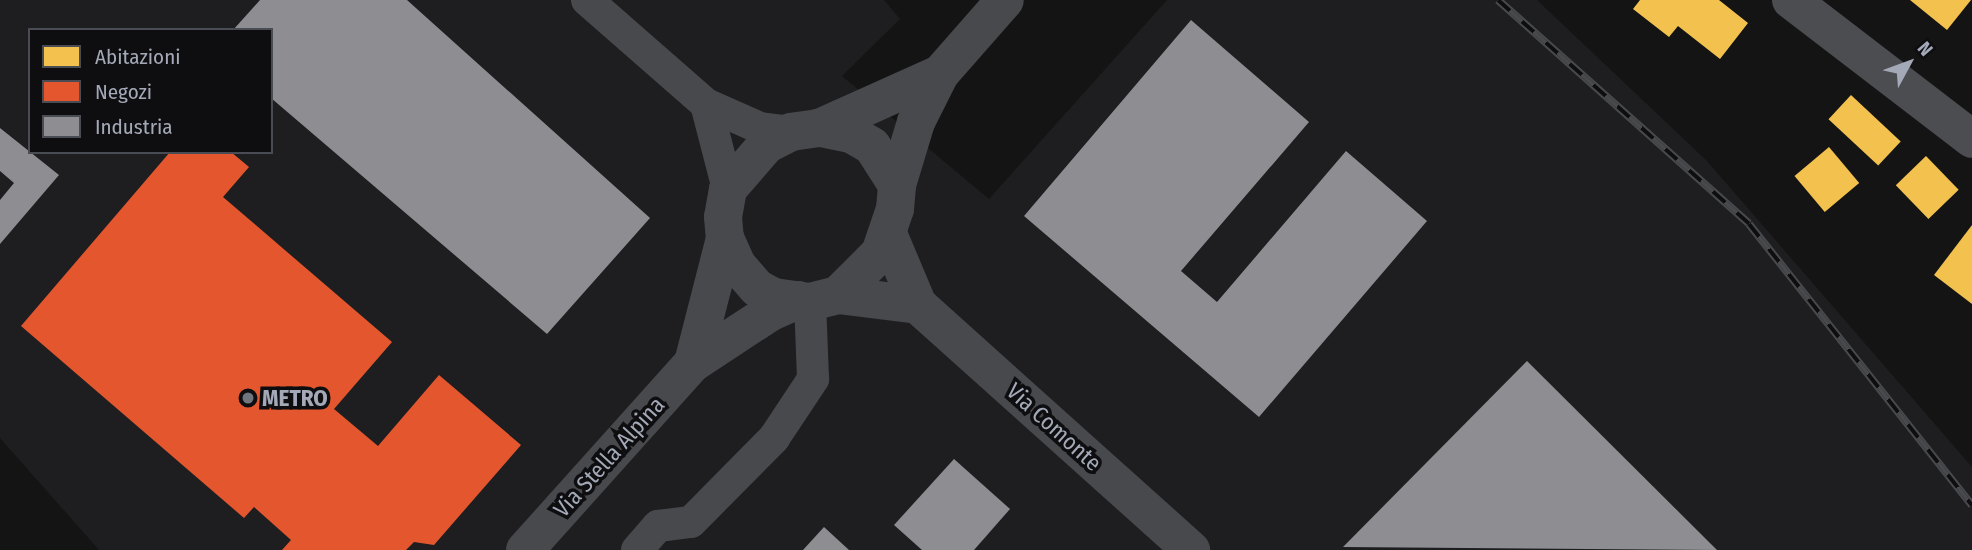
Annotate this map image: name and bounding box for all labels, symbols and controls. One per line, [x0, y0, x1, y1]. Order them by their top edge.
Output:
legend [28, 28, 273, 154]
north arrow [1874, 28, 1944, 98]
text: N [1913, 37, 1938, 61]
text: Abitazioni [95, 44, 181, 70]
text: Negozi [95, 79, 152, 105]
text: Industria [95, 114, 173, 140]
street label: Via Comonte [1001, 377, 1107, 477]
place label: METRO [262, 384, 328, 412]
marker: METRO [240, 390, 256, 406]
street label: Via Stella Alpina [548, 391, 670, 523]

